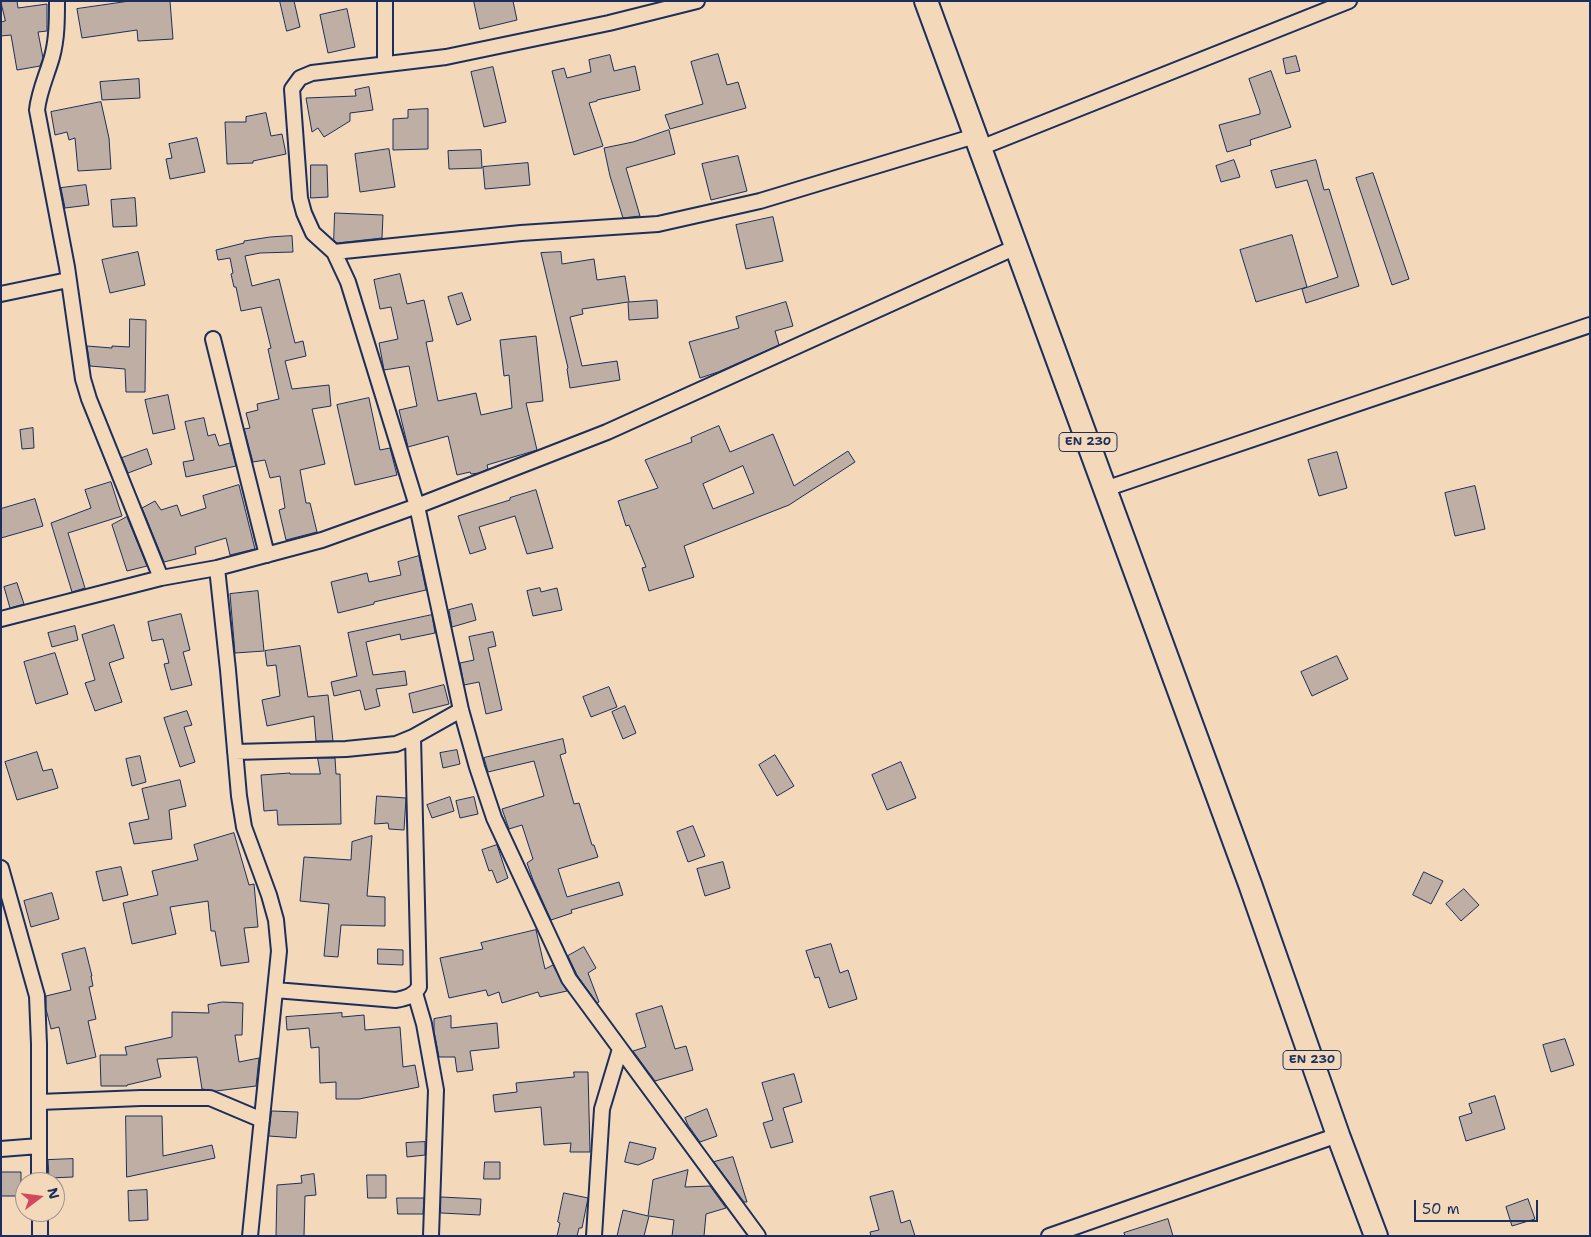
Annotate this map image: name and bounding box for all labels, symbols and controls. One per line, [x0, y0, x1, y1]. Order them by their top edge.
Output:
road number: EN 230 [1059, 432, 1117, 452]
road number: EN 230 [1283, 1050, 1341, 1070]
north arrow [15, 1172, 65, 1222]
text: N [43, 1186, 64, 1201]
scale bar [1416, 1190, 1540, 1222]
text: 50 m [1422, 1199, 1460, 1219]

